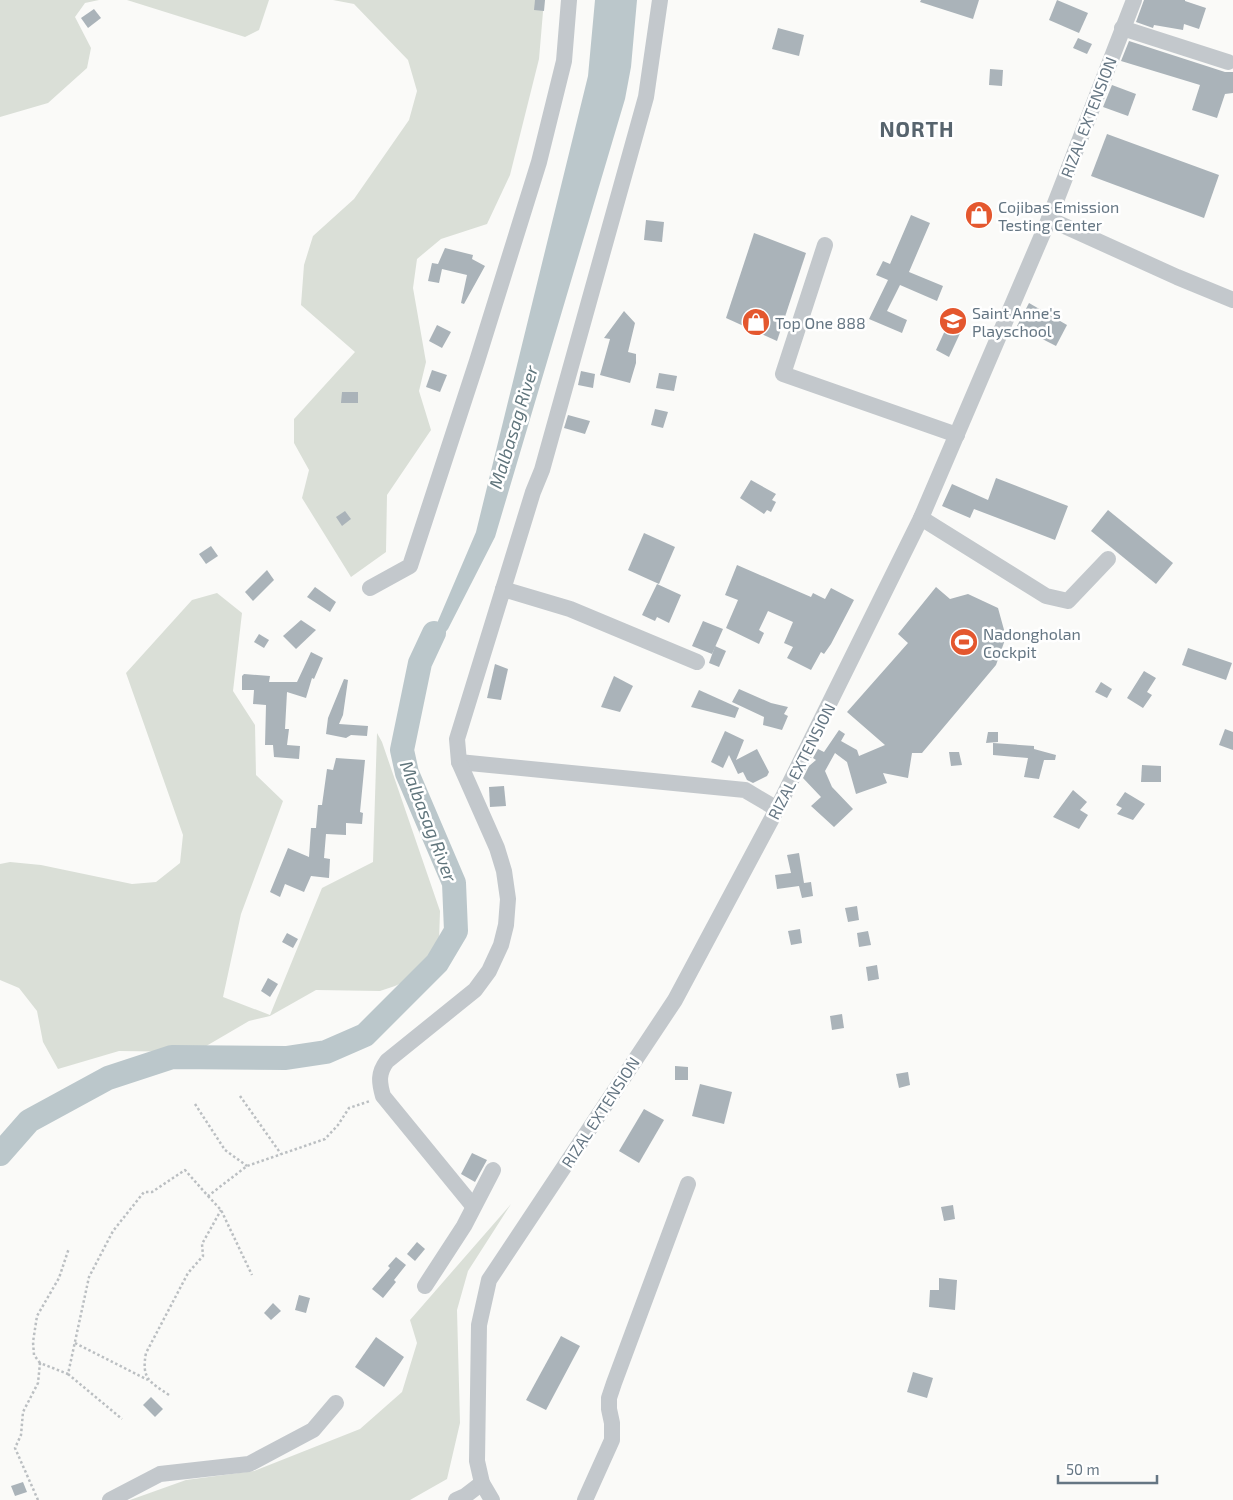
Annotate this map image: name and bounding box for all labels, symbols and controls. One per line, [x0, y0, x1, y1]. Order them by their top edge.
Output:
street label: RIZAL EXTENSION [1056, 54, 1120, 180]
district label: NORTH [879, 116, 955, 141]
place label: Cojibas Emission Testing Center [998, 197, 1119, 234]
shop icon: Cojibas Emission Testing Center [964, 200, 994, 230]
place label: Saint Anne's Playschool [972, 303, 1061, 340]
school or university icon: Saint Anne's Playschool [938, 306, 968, 336]
shop icon: Top One 888 [741, 307, 771, 337]
place label: Top One 888 [775, 313, 866, 332]
water label: Malbasag River [484, 362, 542, 491]
place label: Nadongholan Cockpit [983, 624, 1081, 661]
sports icon: Nadongholan Cockpit [949, 627, 979, 657]
street label: RIZAL EXTENSION [763, 700, 839, 822]
water label: Malbasag River [396, 757, 462, 885]
street label: RIZAL EXTENSION [557, 1053, 643, 1171]
scale bar [1058, 1452, 1157, 1484]
text: 50 m [1066, 1460, 1100, 1478]

